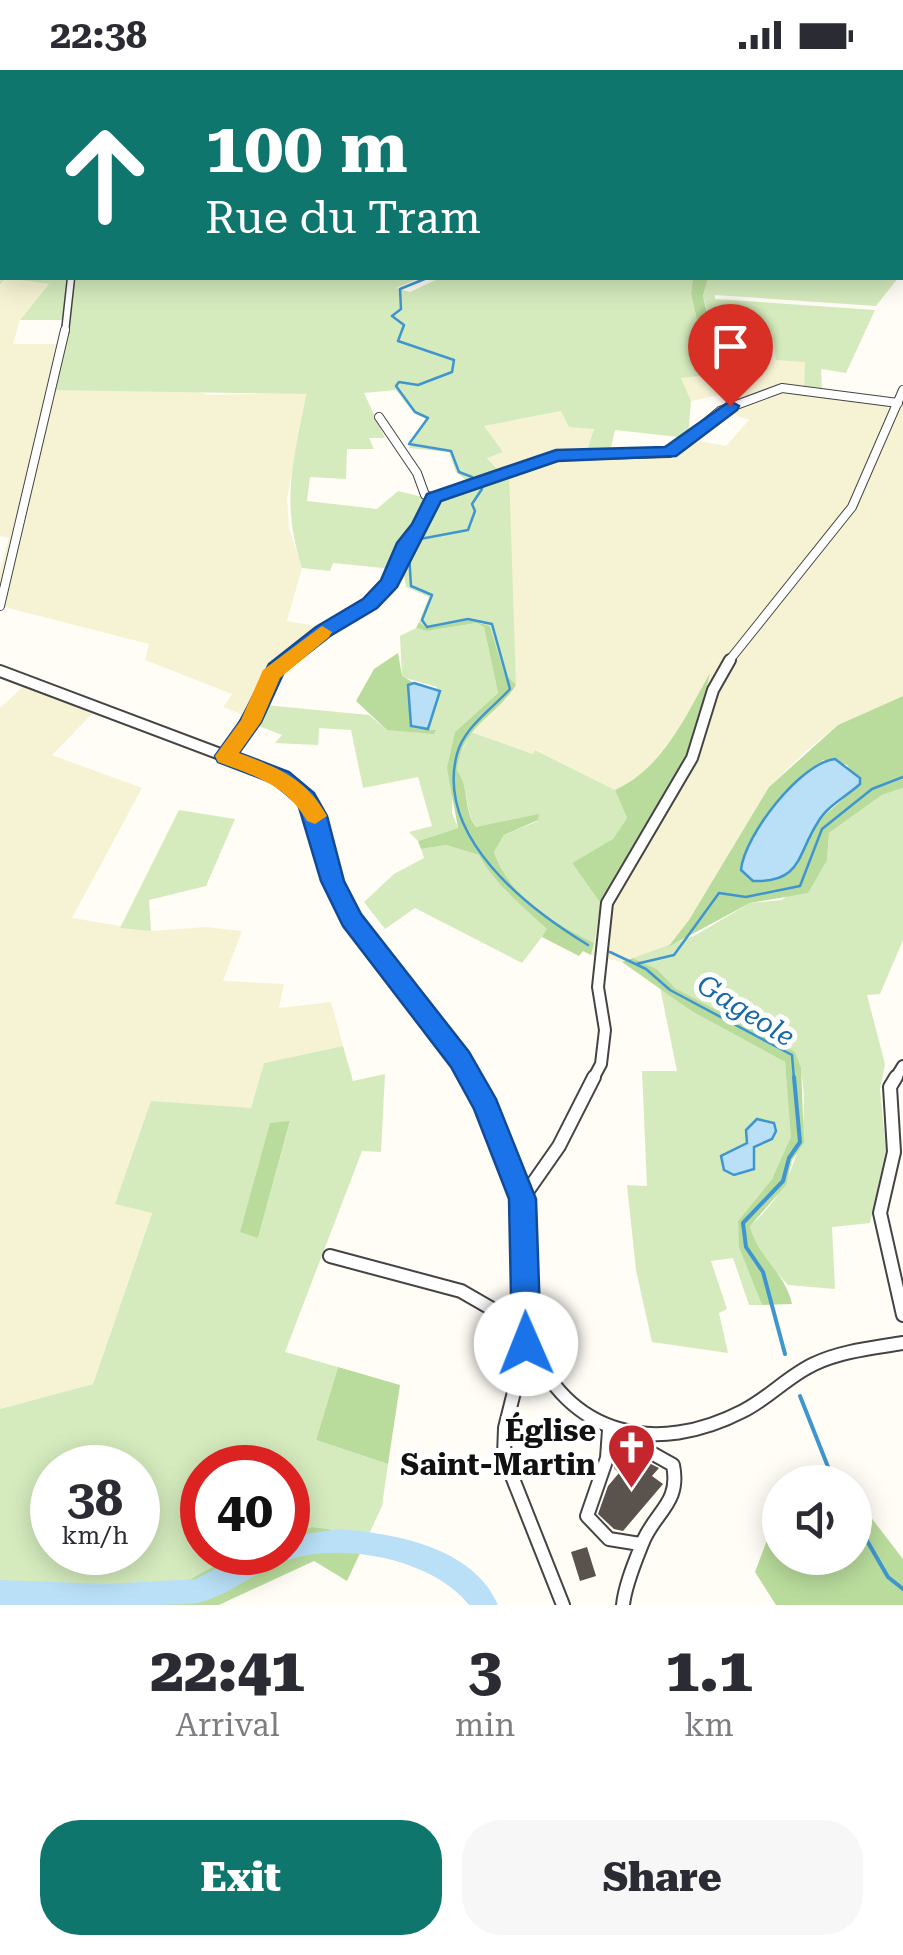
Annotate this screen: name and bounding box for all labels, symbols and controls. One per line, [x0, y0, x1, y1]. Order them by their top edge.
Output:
text: 22:38 [50, 13, 147, 57]
text: 100 m [205, 107, 408, 189]
icon: ahead [40, 110, 170, 240]
text: Rue du Tram [205, 191, 481, 244]
pin [688, 304, 773, 407]
icon: arrive [703, 319, 758, 374]
water label: Gageole [691, 968, 800, 1053]
position arrow [474, 1292, 578, 1396]
place label: Église Saint-Martin [400, 1412, 596, 1482]
church icon: Église Saint-Martin [605, 1422, 657, 1490]
speed limit sign: 40 [180, 1445, 310, 1575]
map controls [762, 1465, 872, 1575]
button: sound [762, 1465, 872, 1575]
text: 38 [67, 1469, 123, 1527]
text: km/h [62, 1521, 128, 1550]
text: 22:41 [150, 1635, 305, 1706]
text: 3 [468, 1635, 502, 1706]
text: 1.1 [665, 1635, 753, 1706]
text: Arrival [176, 1706, 280, 1744]
text: min [455, 1706, 515, 1744]
text: km [684, 1706, 734, 1744]
button: Exit [40, 1820, 442, 1935]
button: Share [462, 1820, 863, 1935]

